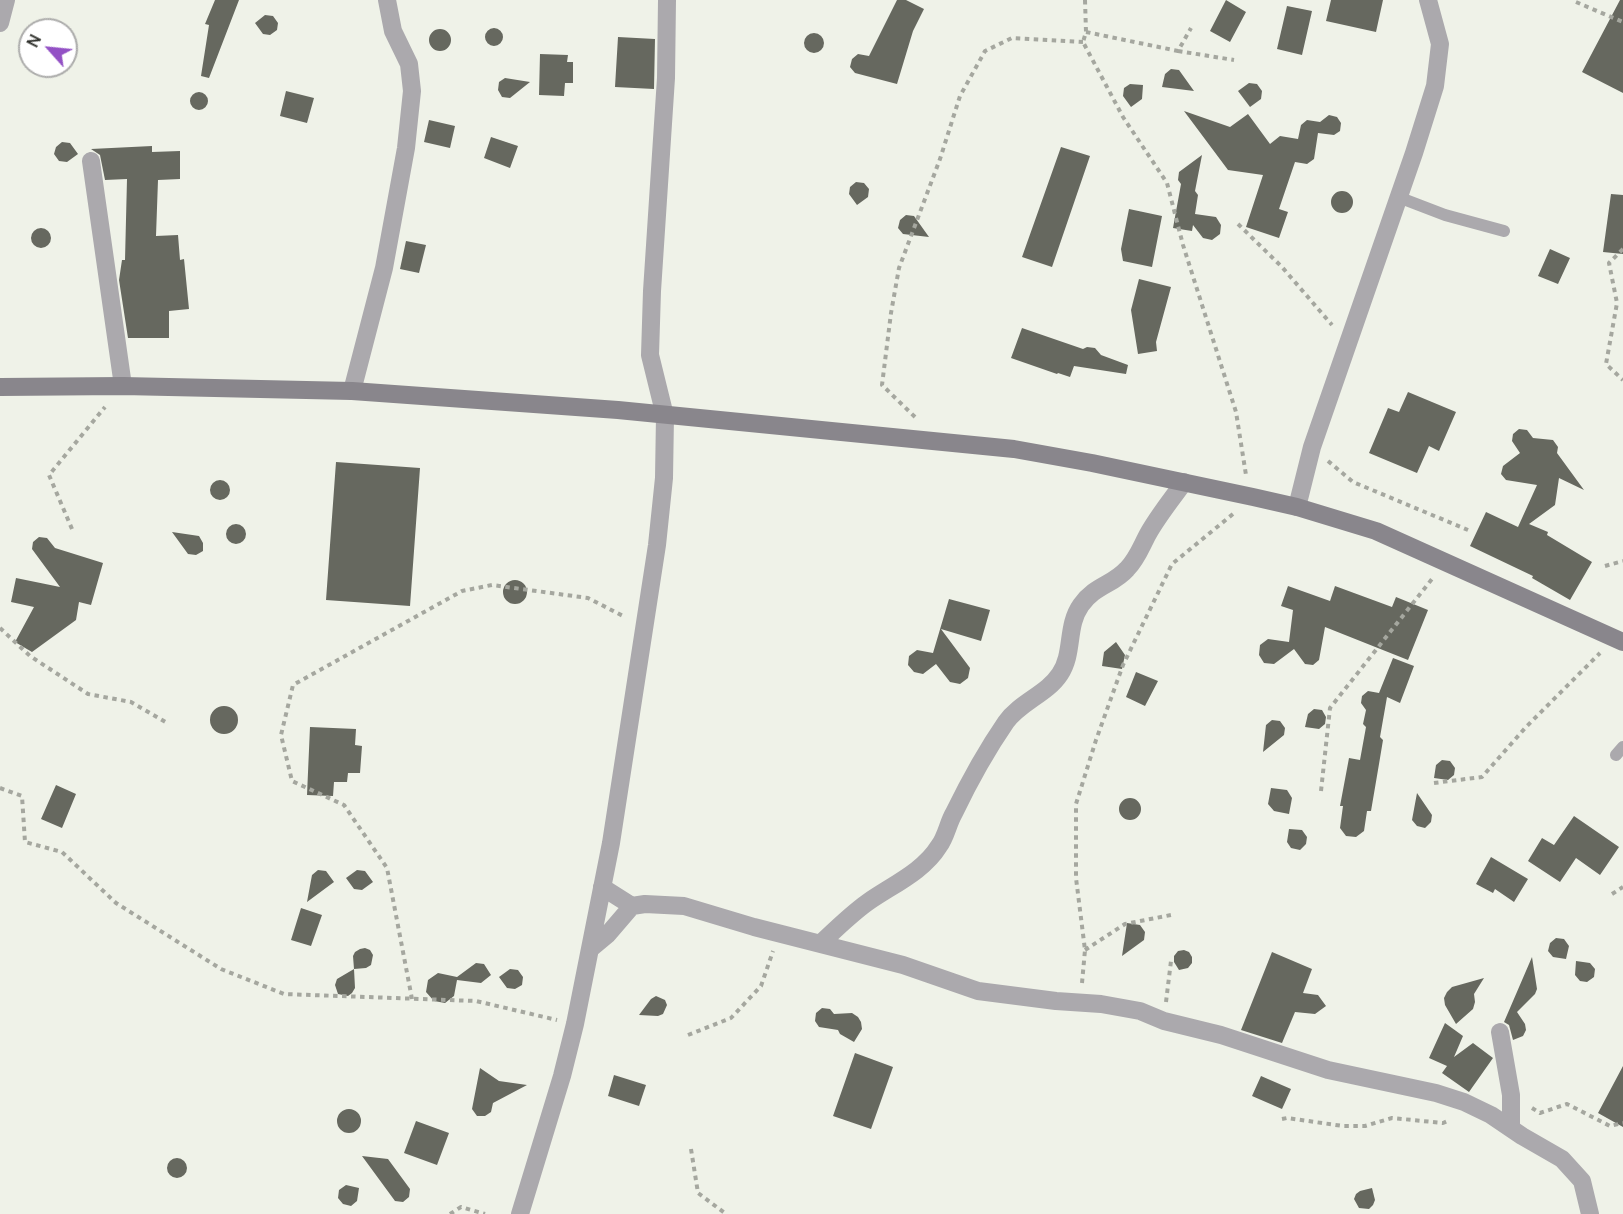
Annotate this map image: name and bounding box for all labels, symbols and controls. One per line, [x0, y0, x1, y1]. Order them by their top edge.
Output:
north arrow [18, 18, 78, 78]
text: N [21, 31, 46, 51]

